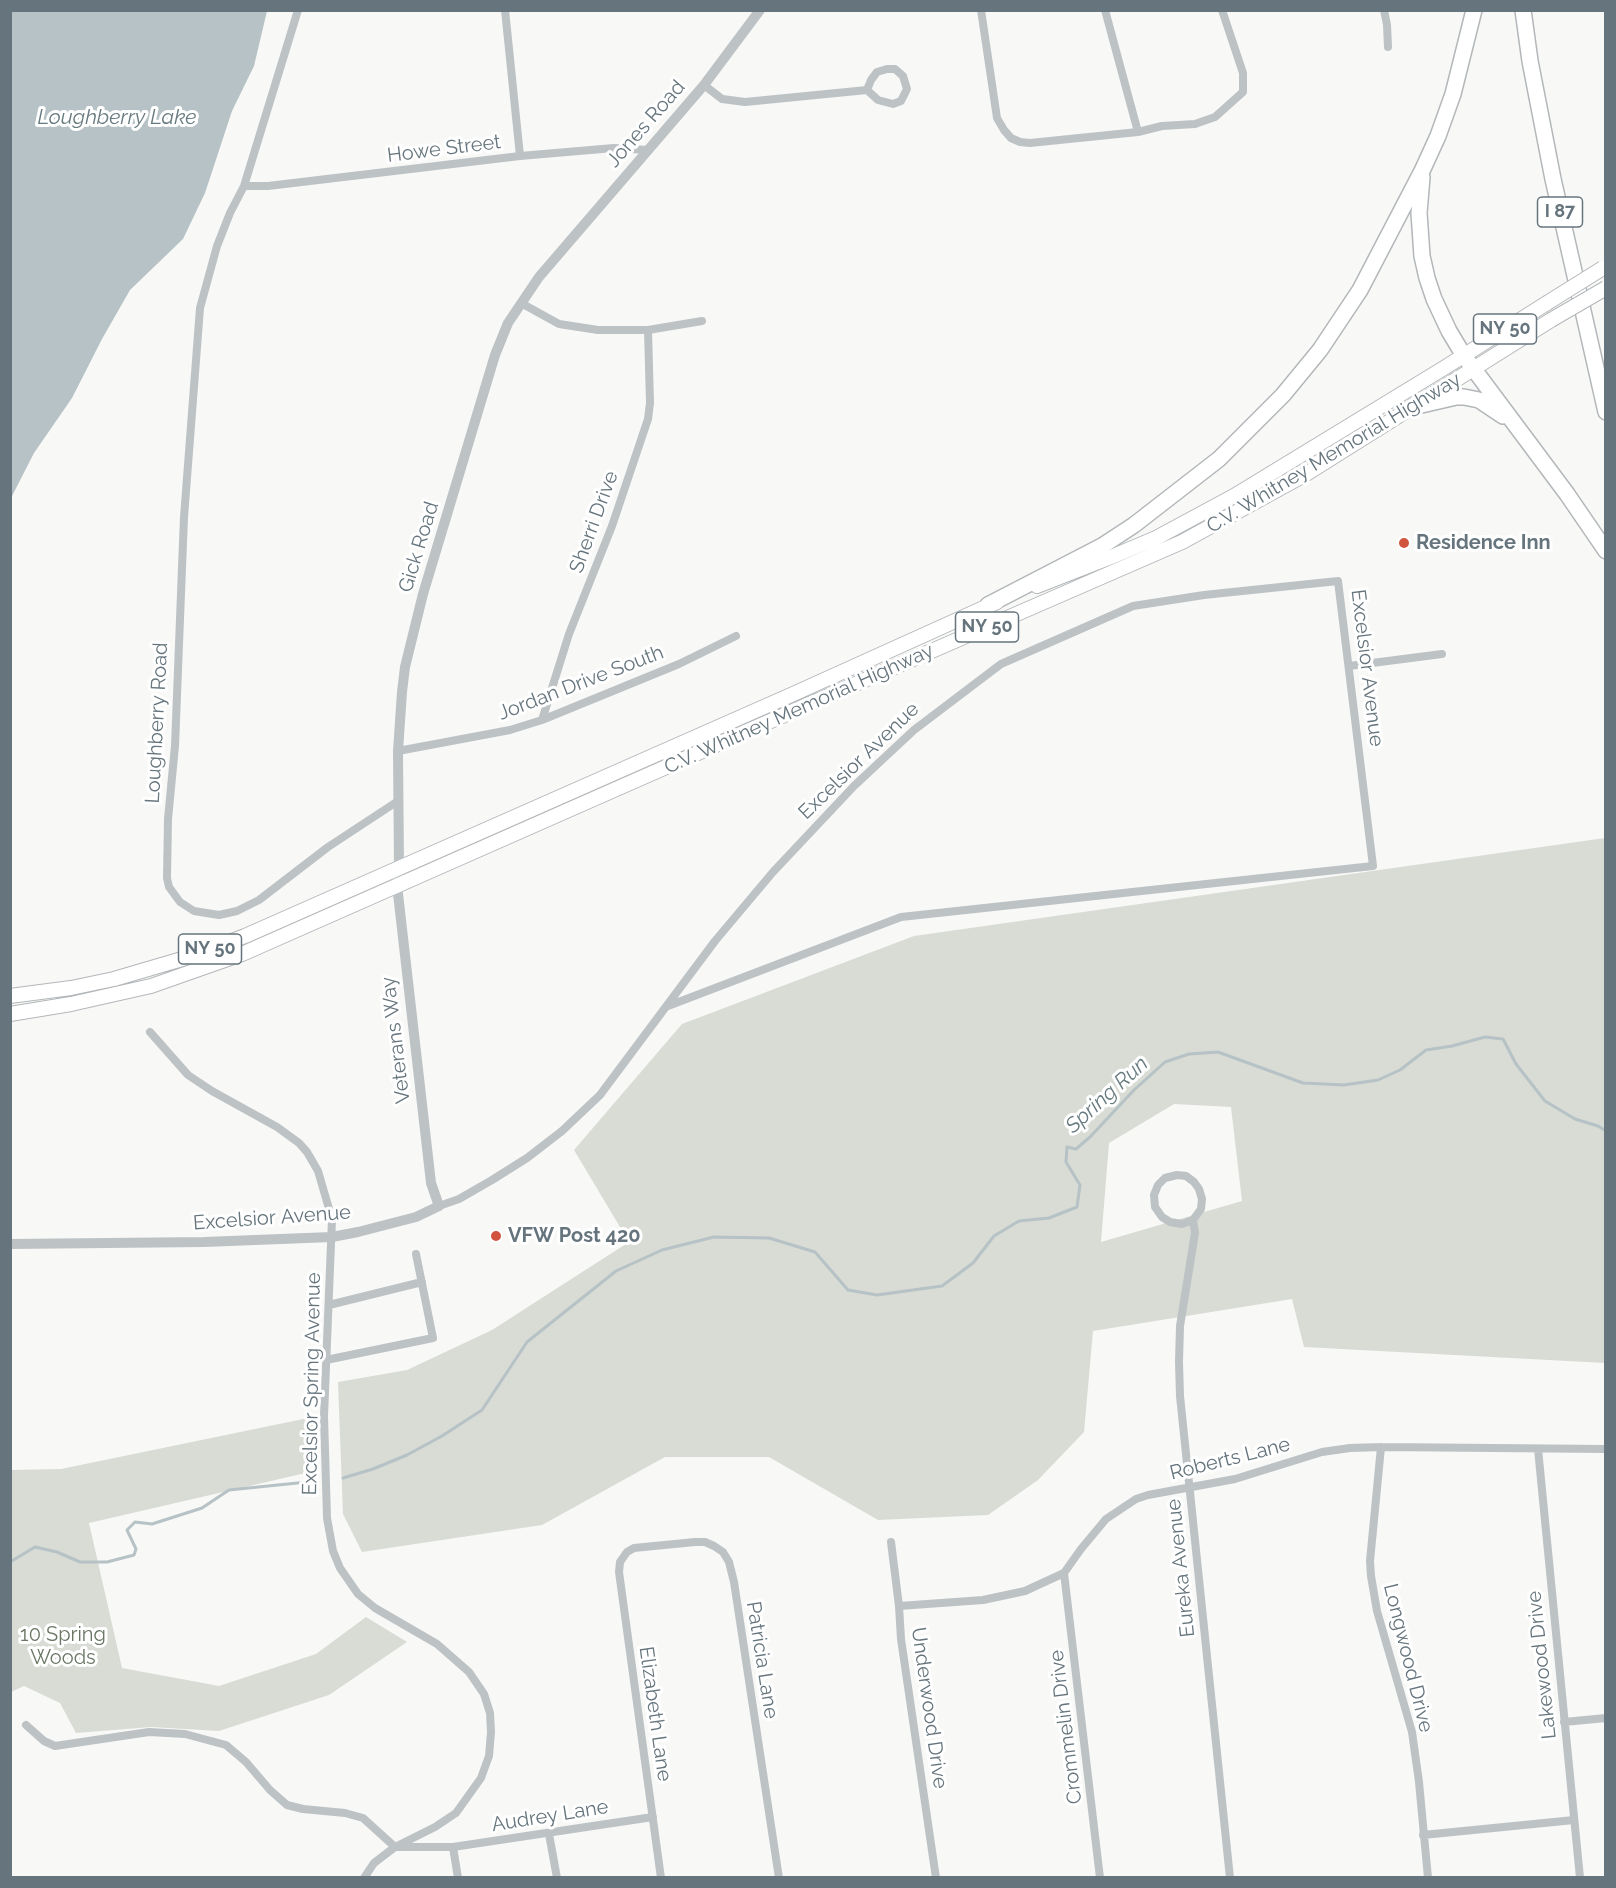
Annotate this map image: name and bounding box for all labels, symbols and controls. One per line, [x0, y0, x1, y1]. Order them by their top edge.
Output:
street label: Jones Road [602, 76, 690, 172]
water label: Loughberry Lake [37, 105, 197, 131]
street label: Howe Street [386, 130, 502, 168]
road number: I 87 [1538, 197, 1582, 227]
road number: NY 50 [1474, 314, 1537, 344]
street label: C.V. Whitney Memorial Highway [1203, 367, 1465, 539]
street label: Sherri Drive [564, 468, 624, 576]
street label: Gick Road [394, 499, 444, 595]
place label: Residence Inn [1416, 531, 1551, 555]
marker: Residence Inn [1397, 536, 1411, 550]
street label: Excelsior Avenue [1345, 588, 1389, 748]
road number: NY 50 [956, 612, 1018, 642]
street label: C.V. Whitney Memorial Highway [661, 639, 937, 779]
street label: Jordan Drive South [495, 640, 667, 726]
street label: Loughberry Road [141, 642, 173, 804]
street label: Excelsior Avenue [794, 697, 924, 825]
road number: NY 50 [178, 934, 242, 964]
street label: Veterans Way [376, 975, 416, 1105]
water label: Spring Run [1060, 1051, 1154, 1139]
street label: Excelsior Avenue [192, 1201, 352, 1235]
place label: VFW Post 420 [508, 1224, 641, 1248]
marker: VFW Post 420 [489, 1229, 503, 1243]
street label: Excelsior Spring Avenue [298, 1272, 326, 1496]
street label: Roberts Lane [1167, 1432, 1293, 1486]
street label: Eureka Avenue [1162, 1498, 1200, 1638]
street label: Longwood Drive [1378, 1581, 1438, 1735]
street label: Lakewood Drive [1522, 1590, 1562, 1740]
street label: Patricia Lane [741, 1600, 783, 1720]
park label: 10 Spring Woods [20, 1623, 106, 1670]
street label: Underwood Drive [906, 1626, 952, 1790]
street label: Elizabeth Lane [634, 1645, 676, 1783]
street label: Crommelin Drive [1045, 1649, 1087, 1805]
street label: Audrey Lane [490, 1795, 610, 1837]

